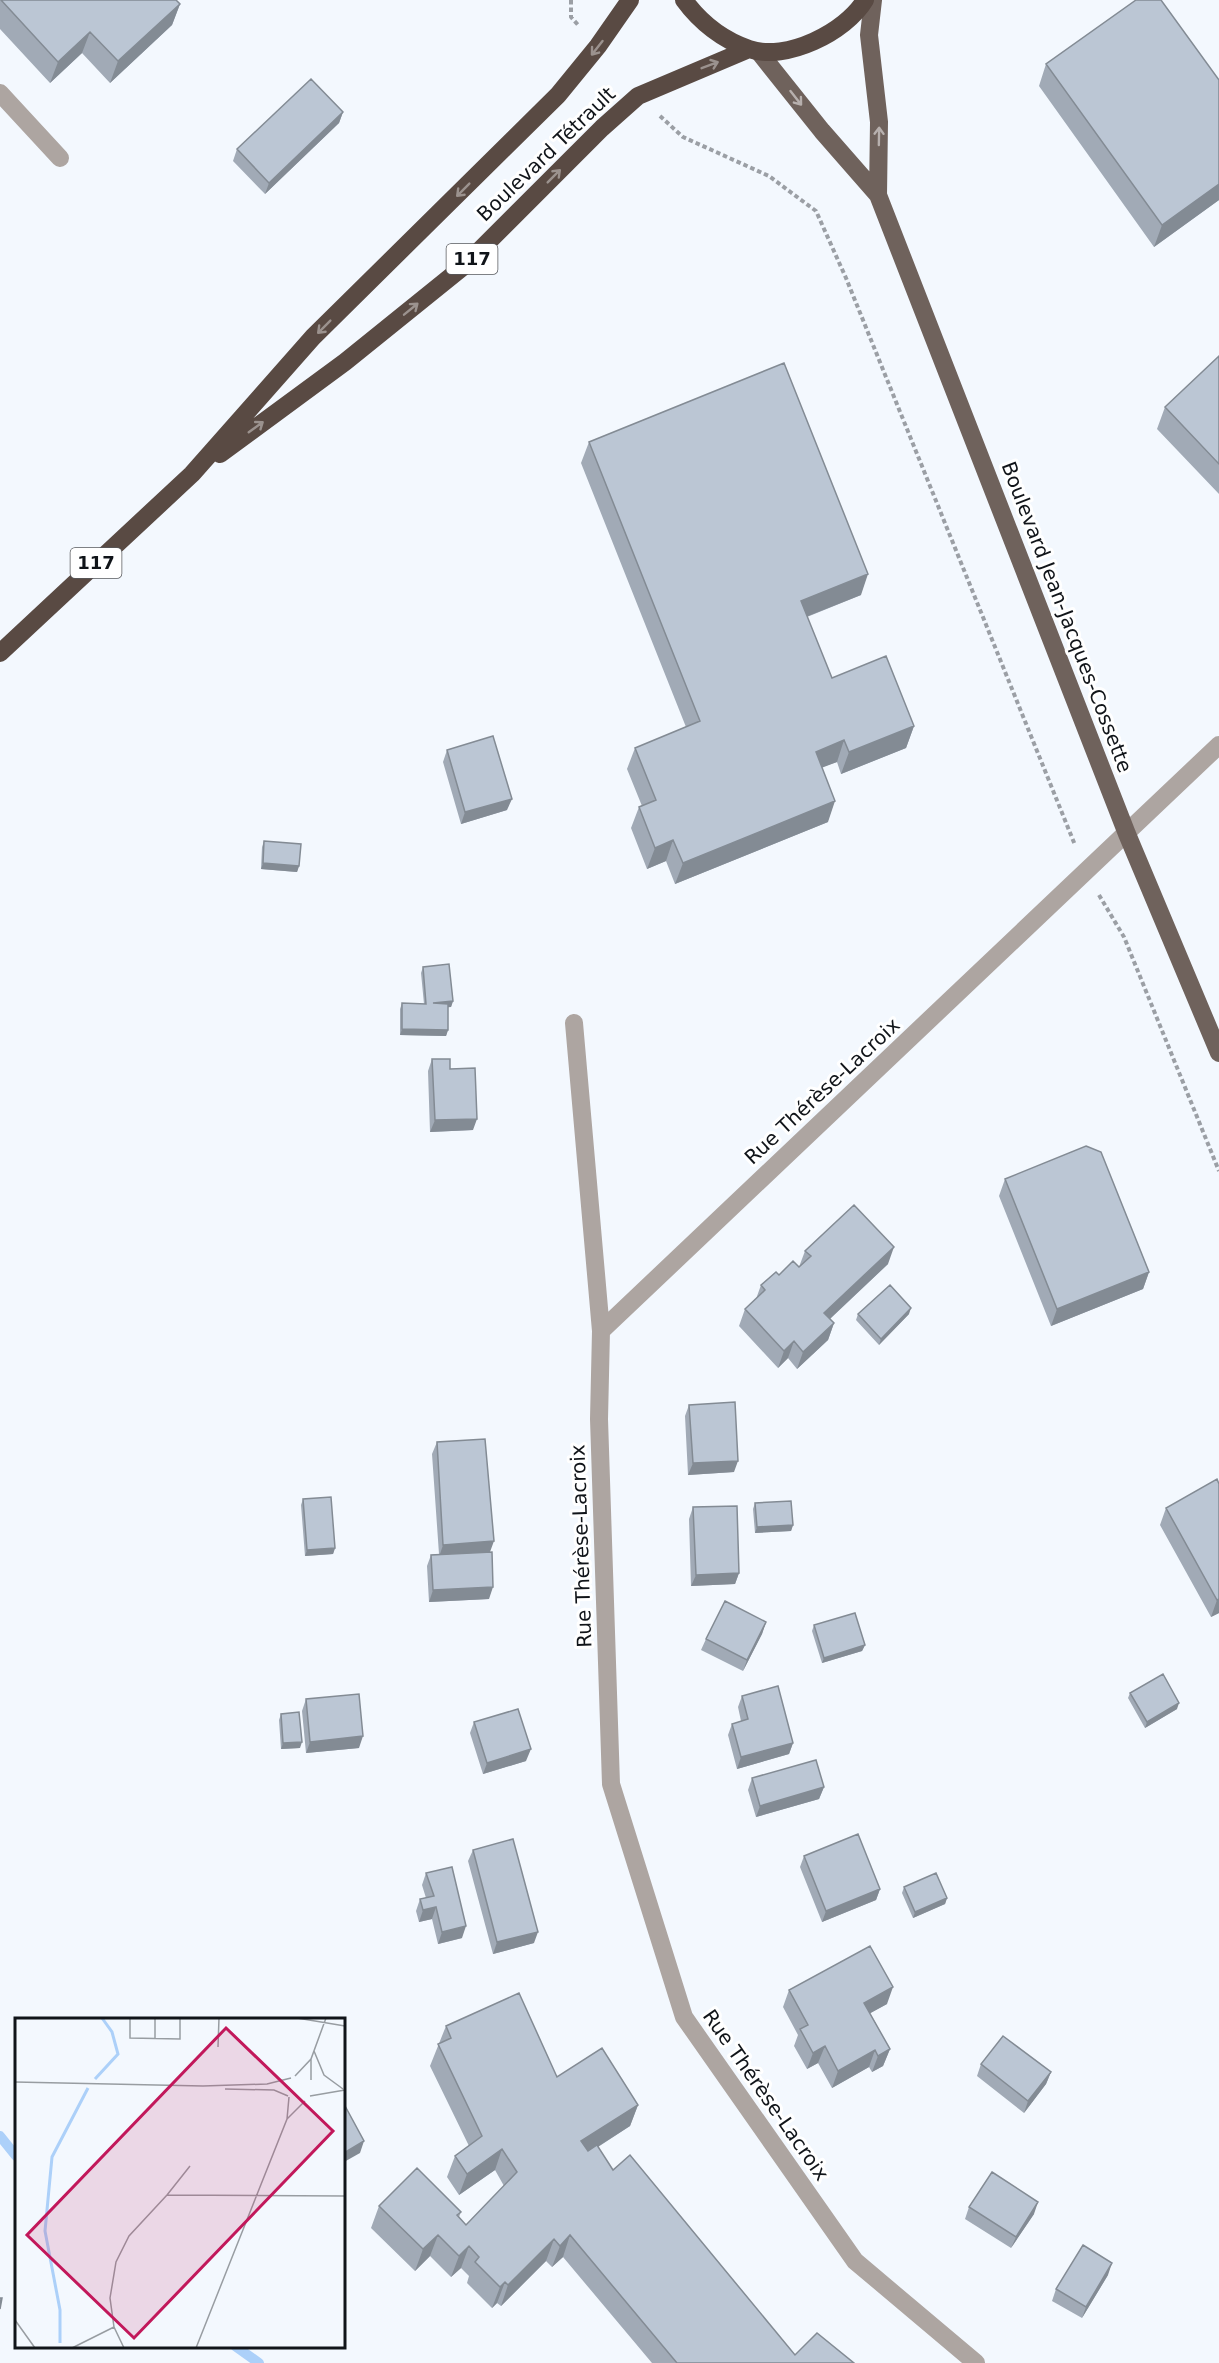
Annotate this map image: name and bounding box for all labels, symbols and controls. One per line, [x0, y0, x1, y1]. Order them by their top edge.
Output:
one-way arrow [590, 40, 603, 56]
one-way arrow [700, 58, 719, 69]
street label: Boulevard Tétrault [472, 82, 620, 226]
one-way arrow [789, 90, 802, 106]
one-way arrow [873, 127, 885, 147]
one-way arrow [547, 169, 562, 184]
one-way arrow [455, 182, 470, 197]
road number: 117 [446, 244, 498, 274]
one-way arrow [403, 302, 419, 315]
one-way arrow [317, 319, 332, 334]
one-way arrow [248, 421, 264, 433]
street label: Boulevard Jean-Jacques-Cossette [997, 458, 1137, 776]
road number: 117 [70, 548, 122, 578]
street label: Rue Thérèse-Lacroix [739, 1013, 905, 1169]
street label: Rue Thérèse-Lacroix [565, 1444, 597, 1648]
street label: Rue Thérèse-Lacroix [698, 2005, 834, 2185]
inset map [15, 2018, 345, 2348]

